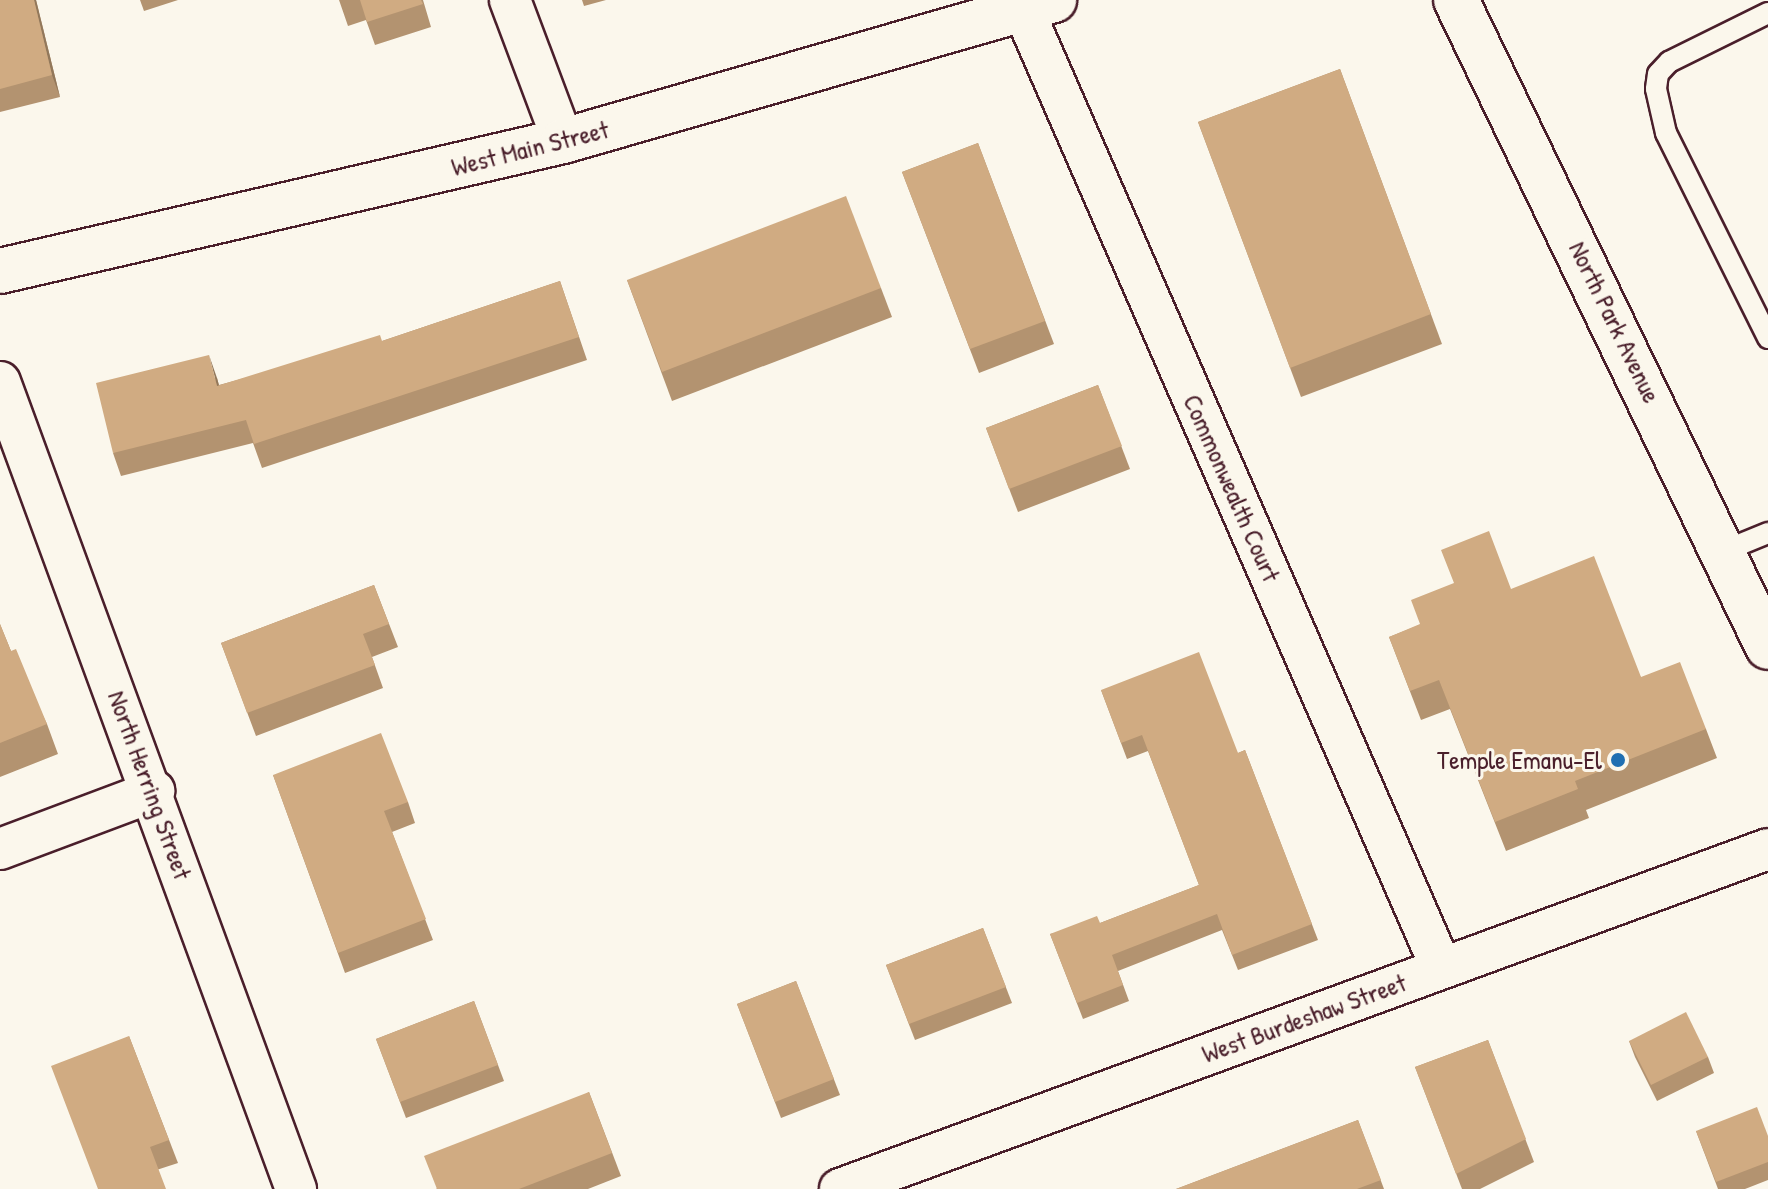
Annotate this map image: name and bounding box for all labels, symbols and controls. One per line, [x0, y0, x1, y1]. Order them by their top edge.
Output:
street label: West Main Street [448, 113, 612, 183]
street label: North Park Avenue [1562, 236, 1668, 408]
street label: Commonwealth Court [1177, 390, 1287, 586]
street label: North Herring Street [101, 686, 199, 884]
place label: Temple Emanu-El [1437, 744, 1602, 776]
marker: Temple Emanu-El [1609, 751, 1627, 769]
street label: West Burdeshaw Street [1198, 967, 1410, 1069]

